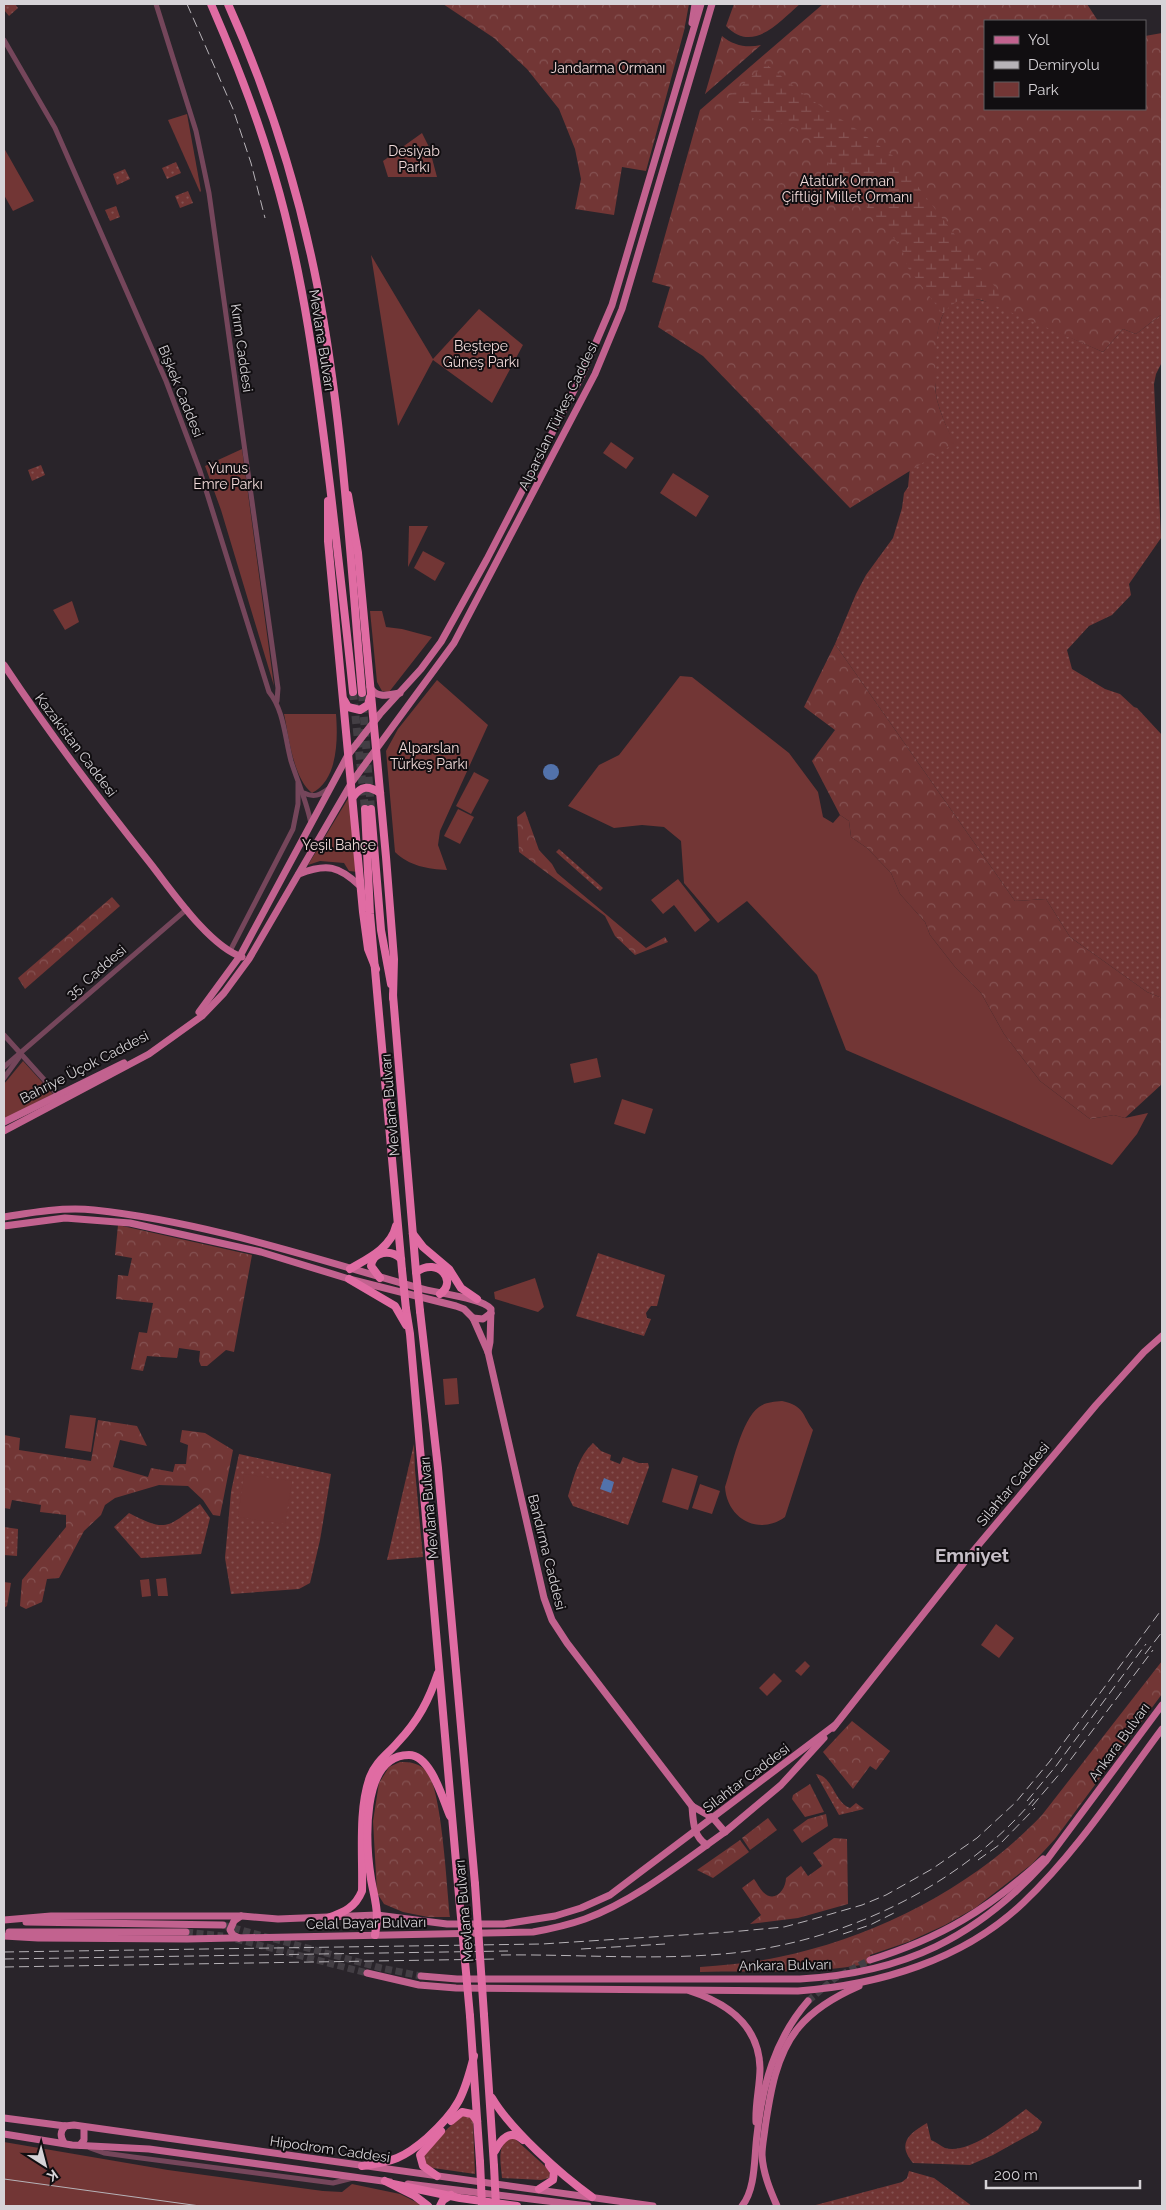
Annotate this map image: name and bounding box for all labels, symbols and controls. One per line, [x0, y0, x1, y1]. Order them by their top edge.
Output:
legend [984, 20, 1146, 110]
text: Yol [1028, 31, 1050, 49]
text: Demiryolu [1028, 56, 1100, 74]
park label: Jandarma Ormanı [551, 60, 665, 76]
text: Park [1028, 81, 1059, 99]
park label: Desiyab Parkı [388, 143, 440, 175]
park label: Atatürk Orman Çiftliği Millet Ormanı [782, 173, 912, 205]
street label: Mevlana Bulvarı [306, 288, 338, 392]
street label: Kırım Caddesi [228, 303, 256, 393]
park label: Beştepe Güneş Parkı [443, 338, 519, 370]
street label: Alparslan Türkeş Caddesi [515, 339, 601, 493]
street label: Bişkek Caddesi [155, 343, 207, 439]
park label: Yunus Emre Parkı [193, 460, 263, 492]
street label: Kazakistan Caddesi [32, 690, 120, 800]
park label: Alparslan Türkeş Parkı [390, 740, 468, 772]
park label: Yeşil Bahçe [302, 837, 376, 853]
street label: 35. Caddesi [63, 942, 129, 1002]
street label: Bahriye Üçok Caddesi [16, 1026, 151, 1106]
street label: Mevlana Bulvarı [378, 1053, 402, 1157]
street label: Silahtar Caddesi [973, 1439, 1053, 1529]
street label: Mevlana Bulvarı [417, 1456, 441, 1560]
street label: Bandırma Caddesi [525, 1493, 569, 1611]
district label: Emniyet [935, 1544, 1010, 1566]
street label: Ankara Bulvarı [1085, 1700, 1153, 1784]
street label: Silahtar Caddesi [700, 1740, 792, 1816]
street label: Mevlana Bulvarı [452, 1859, 476, 1963]
street label: Celal Bayar Bulvarı [306, 1914, 426, 1932]
street label: Ankara Bulvarı [738, 1956, 832, 1974]
street label: Hipodrom Caddesi [269, 2133, 391, 2165]
north arrow [20, 2140, 70, 2190]
scale bar [986, 2158, 1140, 2190]
text: K [44, 2166, 61, 2185]
text: 200 m [994, 2166, 1038, 2184]

